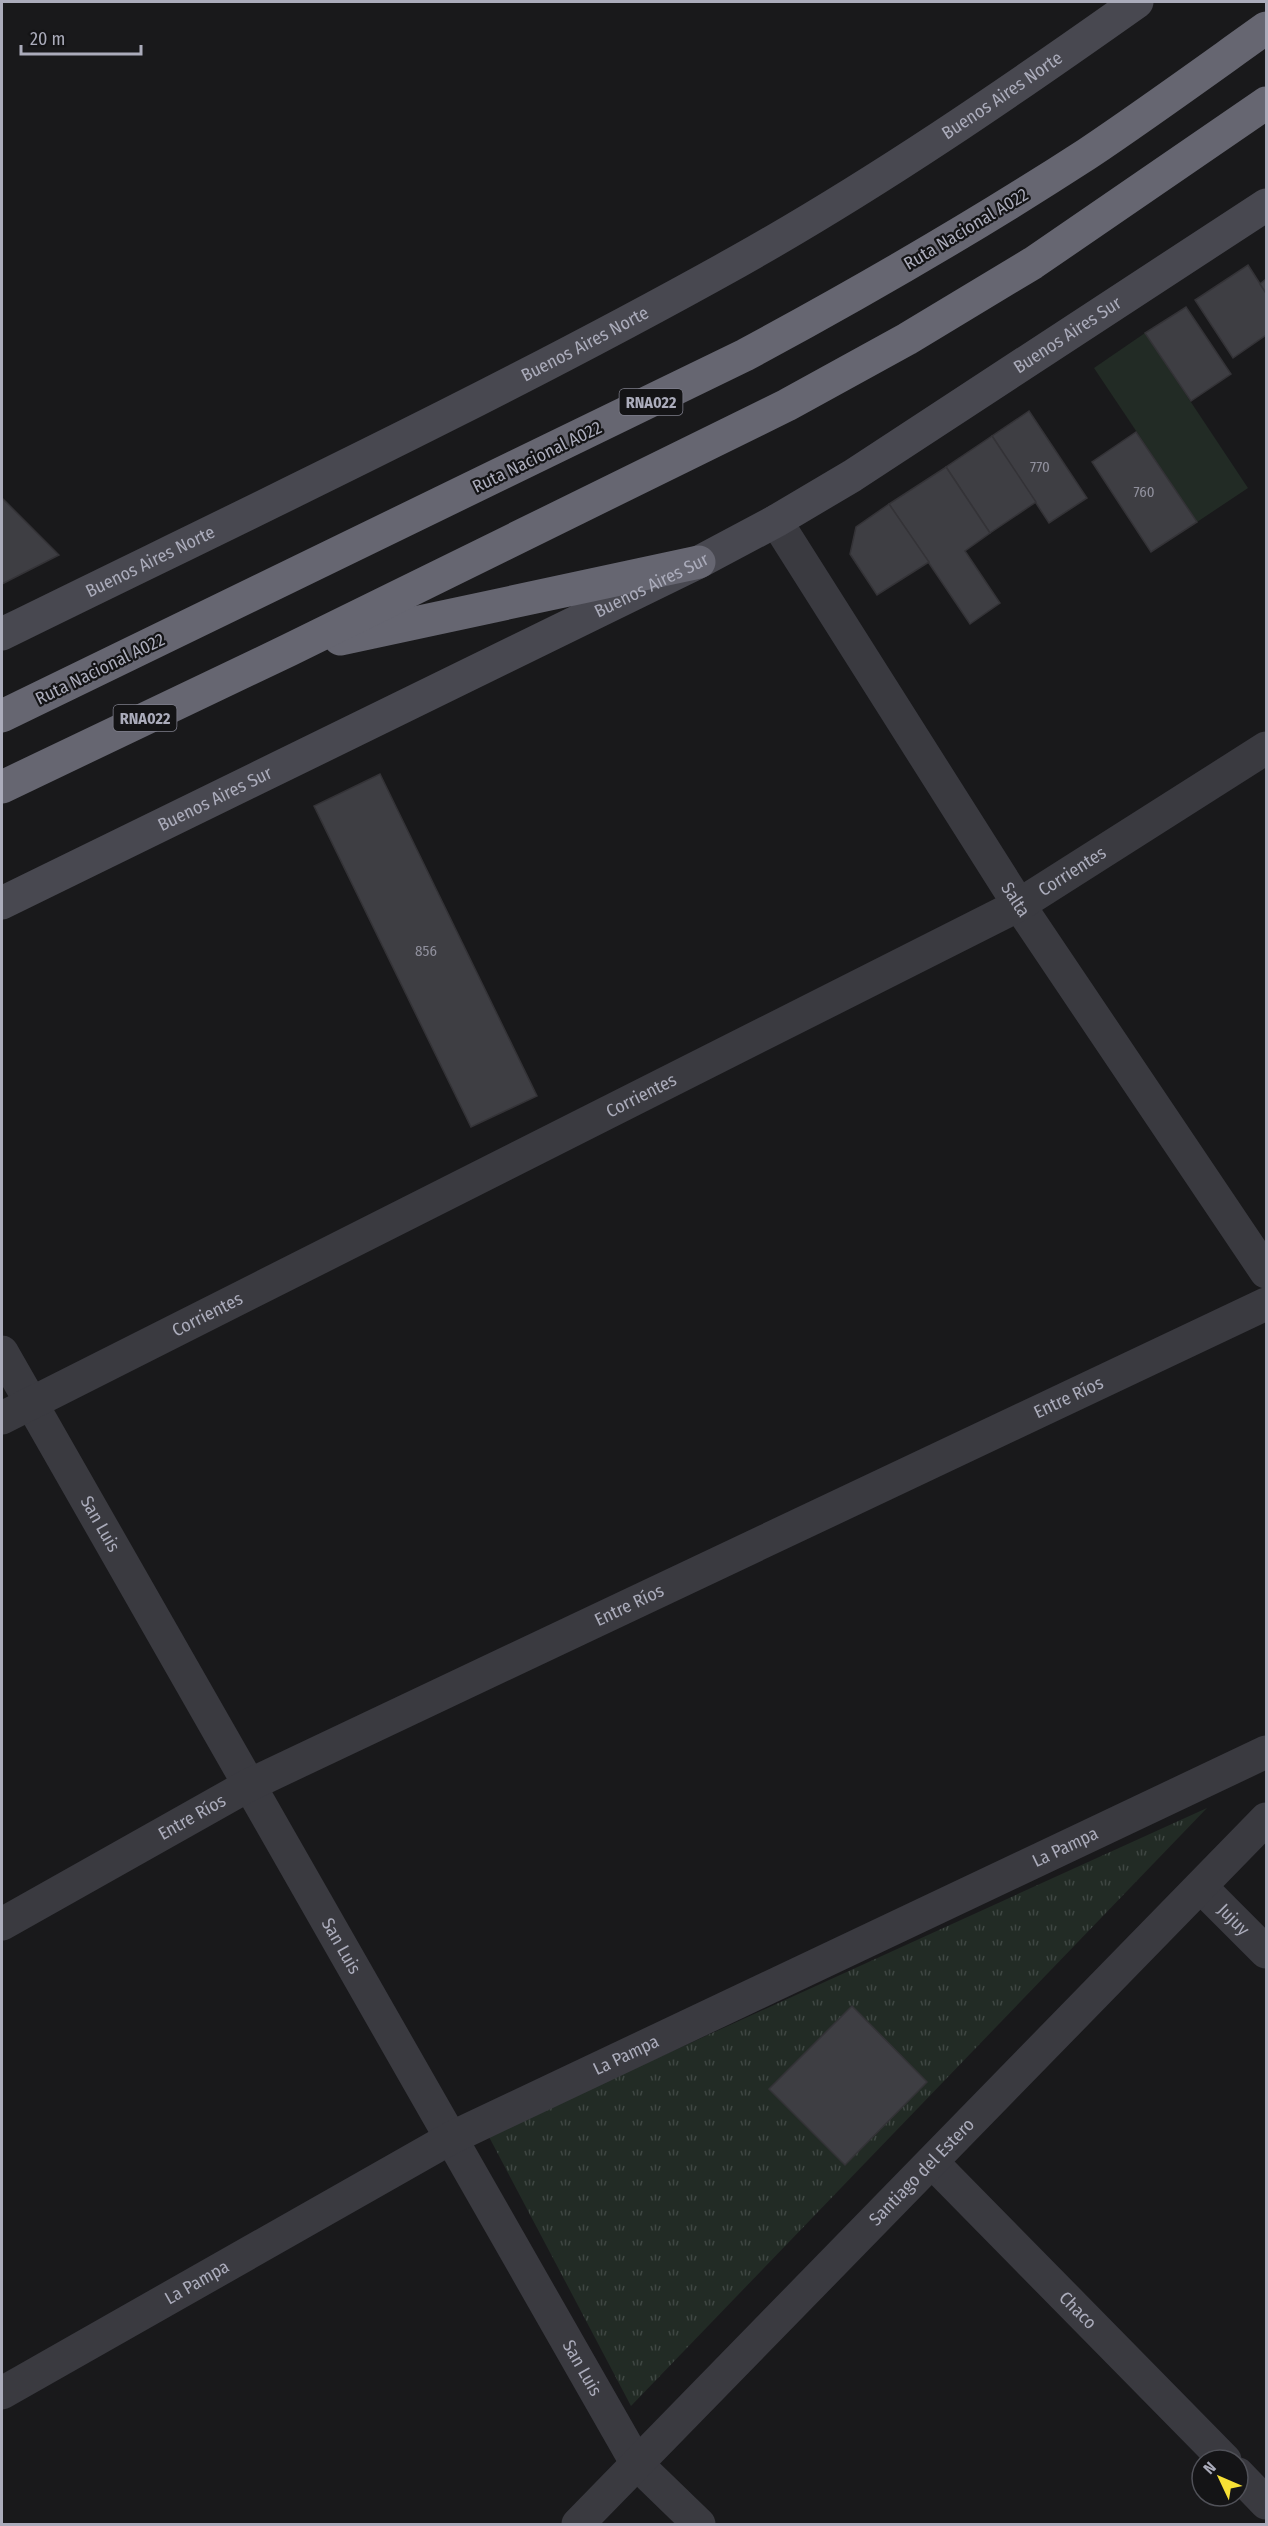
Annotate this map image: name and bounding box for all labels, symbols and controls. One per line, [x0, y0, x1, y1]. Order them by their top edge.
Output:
scale bar [21, 18, 141, 56]
text: 20 m [30, 28, 65, 50]
street label: Buenos Aires Norte [938, 47, 1067, 144]
street label: Ruta Nacional A022 [900, 183, 1032, 275]
street label: Buenos Aires Sur [1009, 291, 1126, 378]
street label: Buenos Aires Norte [517, 301, 652, 387]
road number: RNA022 [620, 389, 682, 415]
street label: Ruta Nacional A022 [469, 416, 605, 498]
house number: 770 [1030, 458, 1050, 476]
house number: 760 [1134, 483, 1155, 501]
street label: Buenos Aires Norte [82, 521, 218, 602]
street label: Buenos Aires Sur [591, 548, 713, 622]
street label: Ruta Nacional A022 [32, 628, 168, 710]
road number: RNA022 [114, 705, 176, 731]
street label: Buenos Aires Sur [154, 761, 276, 836]
street label: Corrientes [1034, 841, 1110, 901]
street label: Salta [996, 878, 1035, 921]
house number: 856 [415, 942, 437, 960]
street label: Corrientes [602, 1068, 680, 1122]
street label: Corrientes [168, 1287, 247, 1341]
street label: Entre Ríos [1030, 1371, 1107, 1423]
street label: San Luis [76, 1492, 125, 1556]
street label: Entre Ríos [591, 1579, 668, 1631]
street label: Entre Ríos [154, 1789, 230, 1845]
street label: La Pampa [1029, 1822, 1102, 1872]
street label: Jujuy [1213, 1899, 1254, 1940]
street label: San Luis [317, 1914, 366, 1978]
street label: La Pampa [590, 2030, 663, 2080]
street label: Santiago del Estero [864, 2114, 979, 2230]
street label: La Pampa [161, 2255, 233, 2309]
street label: Chaco [1055, 2287, 1101, 2334]
street label: San Luis [558, 2336, 607, 2400]
north arrow [1190, 2448, 1250, 2508]
text: N [1199, 2458, 1220, 2478]

